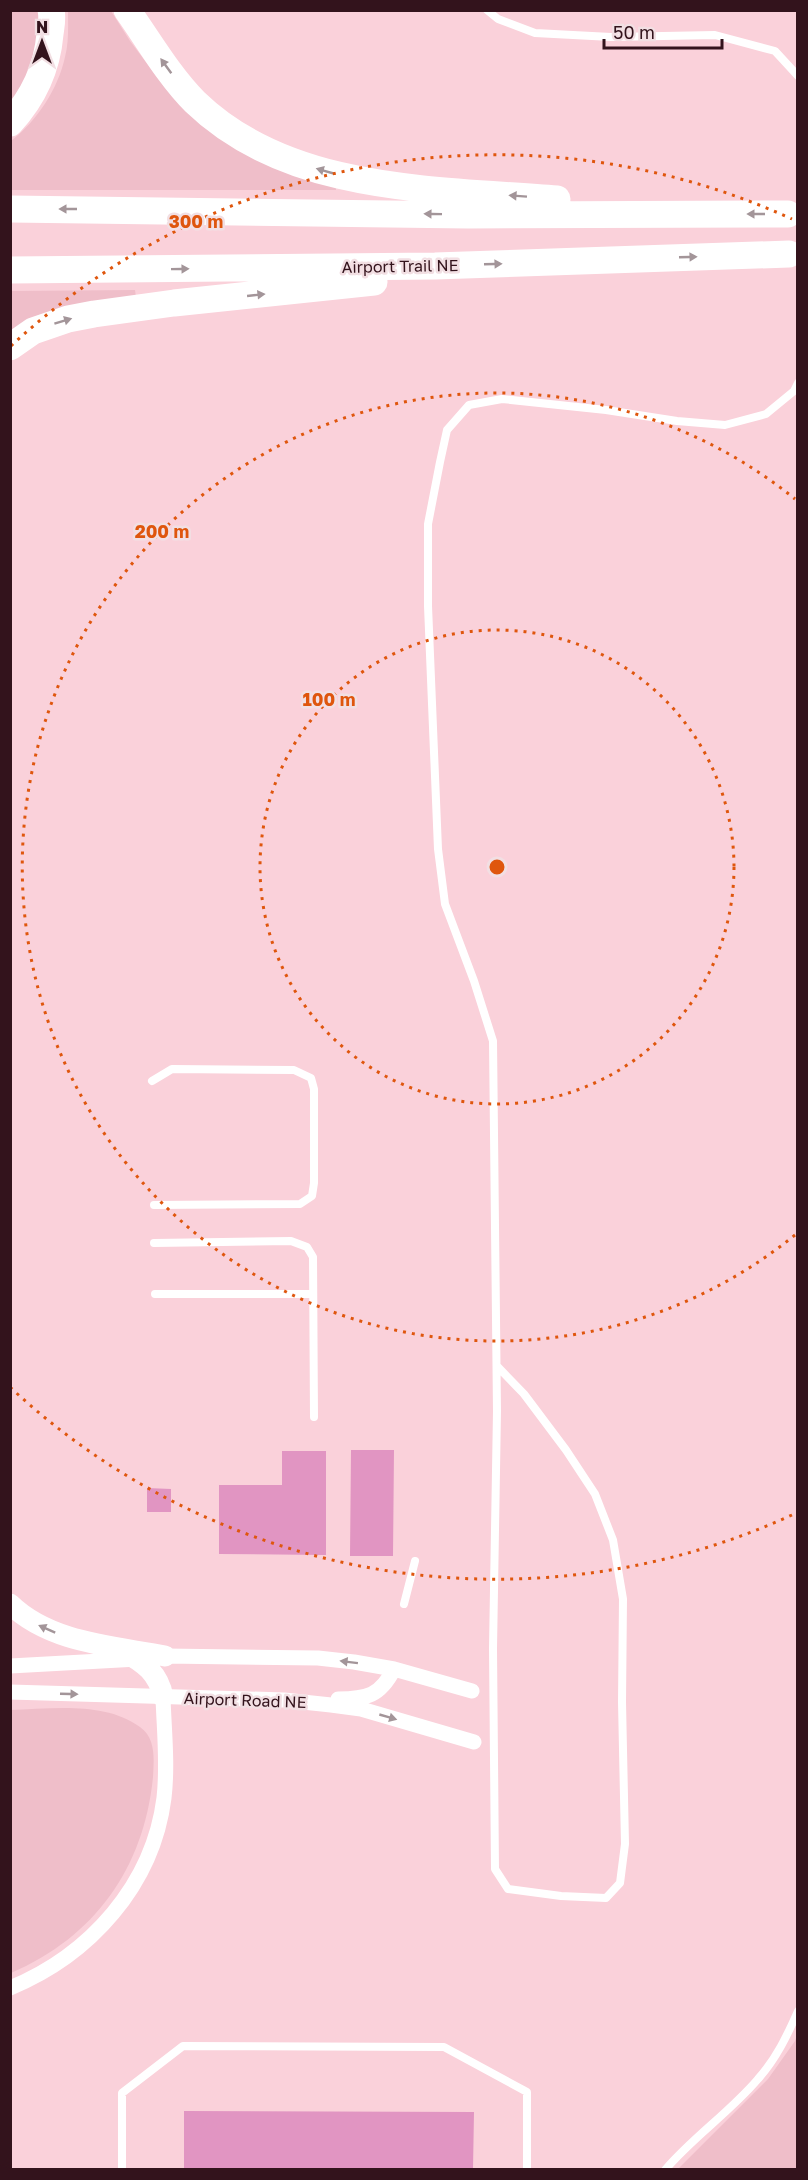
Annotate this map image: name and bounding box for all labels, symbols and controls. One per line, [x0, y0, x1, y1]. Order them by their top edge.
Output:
north arrow [12, 12, 72, 72]
scale bar [604, 12, 722, 50]
text: N [36, 17, 48, 37]
text: 50 m [613, 21, 655, 43]
one-way arrow [161, 58, 173, 73]
one-way arrow [316, 166, 334, 175]
one-way arrow [509, 191, 528, 200]
one-way arrow [58, 204, 77, 214]
one-way arrow [746, 209, 765, 219]
text: 300 m [169, 210, 223, 232]
one-way arrow [424, 210, 443, 219]
one-way arrow [679, 253, 698, 262]
street label: Airport Trail NE [342, 255, 458, 277]
one-way arrow [484, 259, 503, 269]
one-way arrow [171, 264, 190, 274]
one-way arrow [246, 290, 265, 300]
one-way arrow [54, 316, 72, 325]
text: 200 m [135, 520, 189, 542]
text: 100 m [303, 688, 355, 710]
centre of rings [487, 857, 507, 877]
one-way arrow [38, 1623, 56, 1633]
one-way arrow [339, 1657, 358, 1666]
street label: Airport Road NE [183, 1688, 307, 1712]
one-way arrow [59, 1689, 78, 1699]
one-way arrow [379, 1713, 397, 1722]

